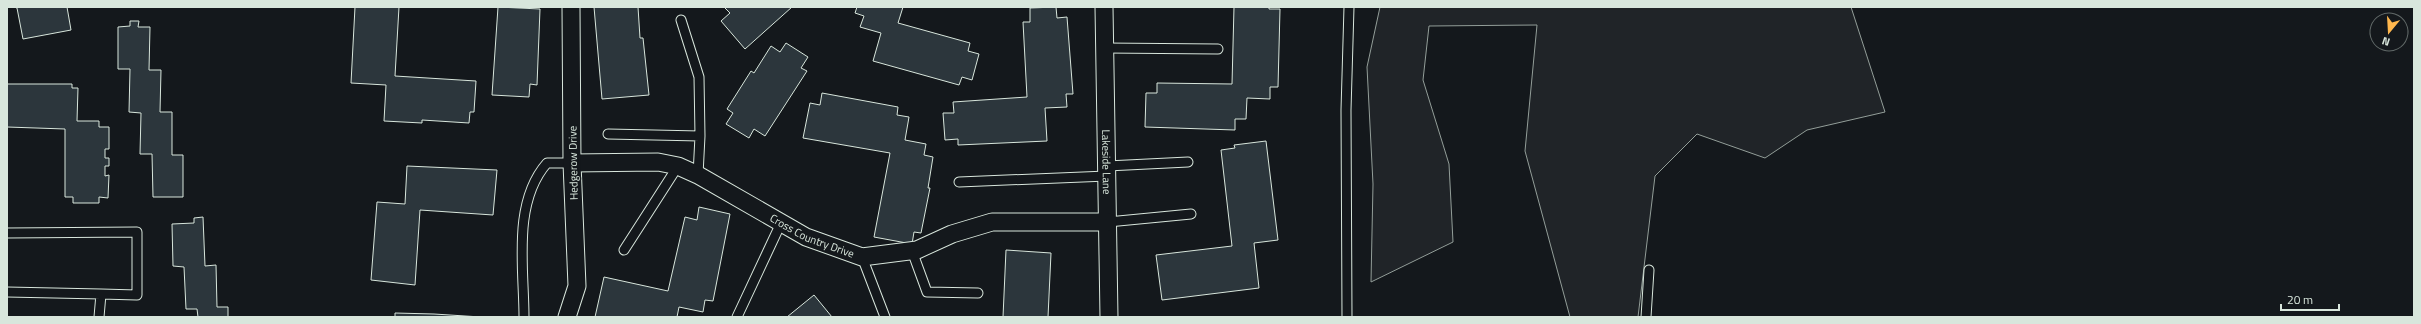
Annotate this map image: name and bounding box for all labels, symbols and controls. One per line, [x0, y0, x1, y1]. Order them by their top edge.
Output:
north arrow [2369, 12, 2409, 52]
text: N [2380, 33, 2392, 50]
street label: Hedgerow Drive [564, 125, 582, 200]
street label: Lakeside Lane [1098, 129, 1115, 195]
street label: Cross Country Drive [767, 210, 857, 262]
scale bar [2281, 286, 2339, 312]
text: 20 m [2287, 290, 2313, 309]

